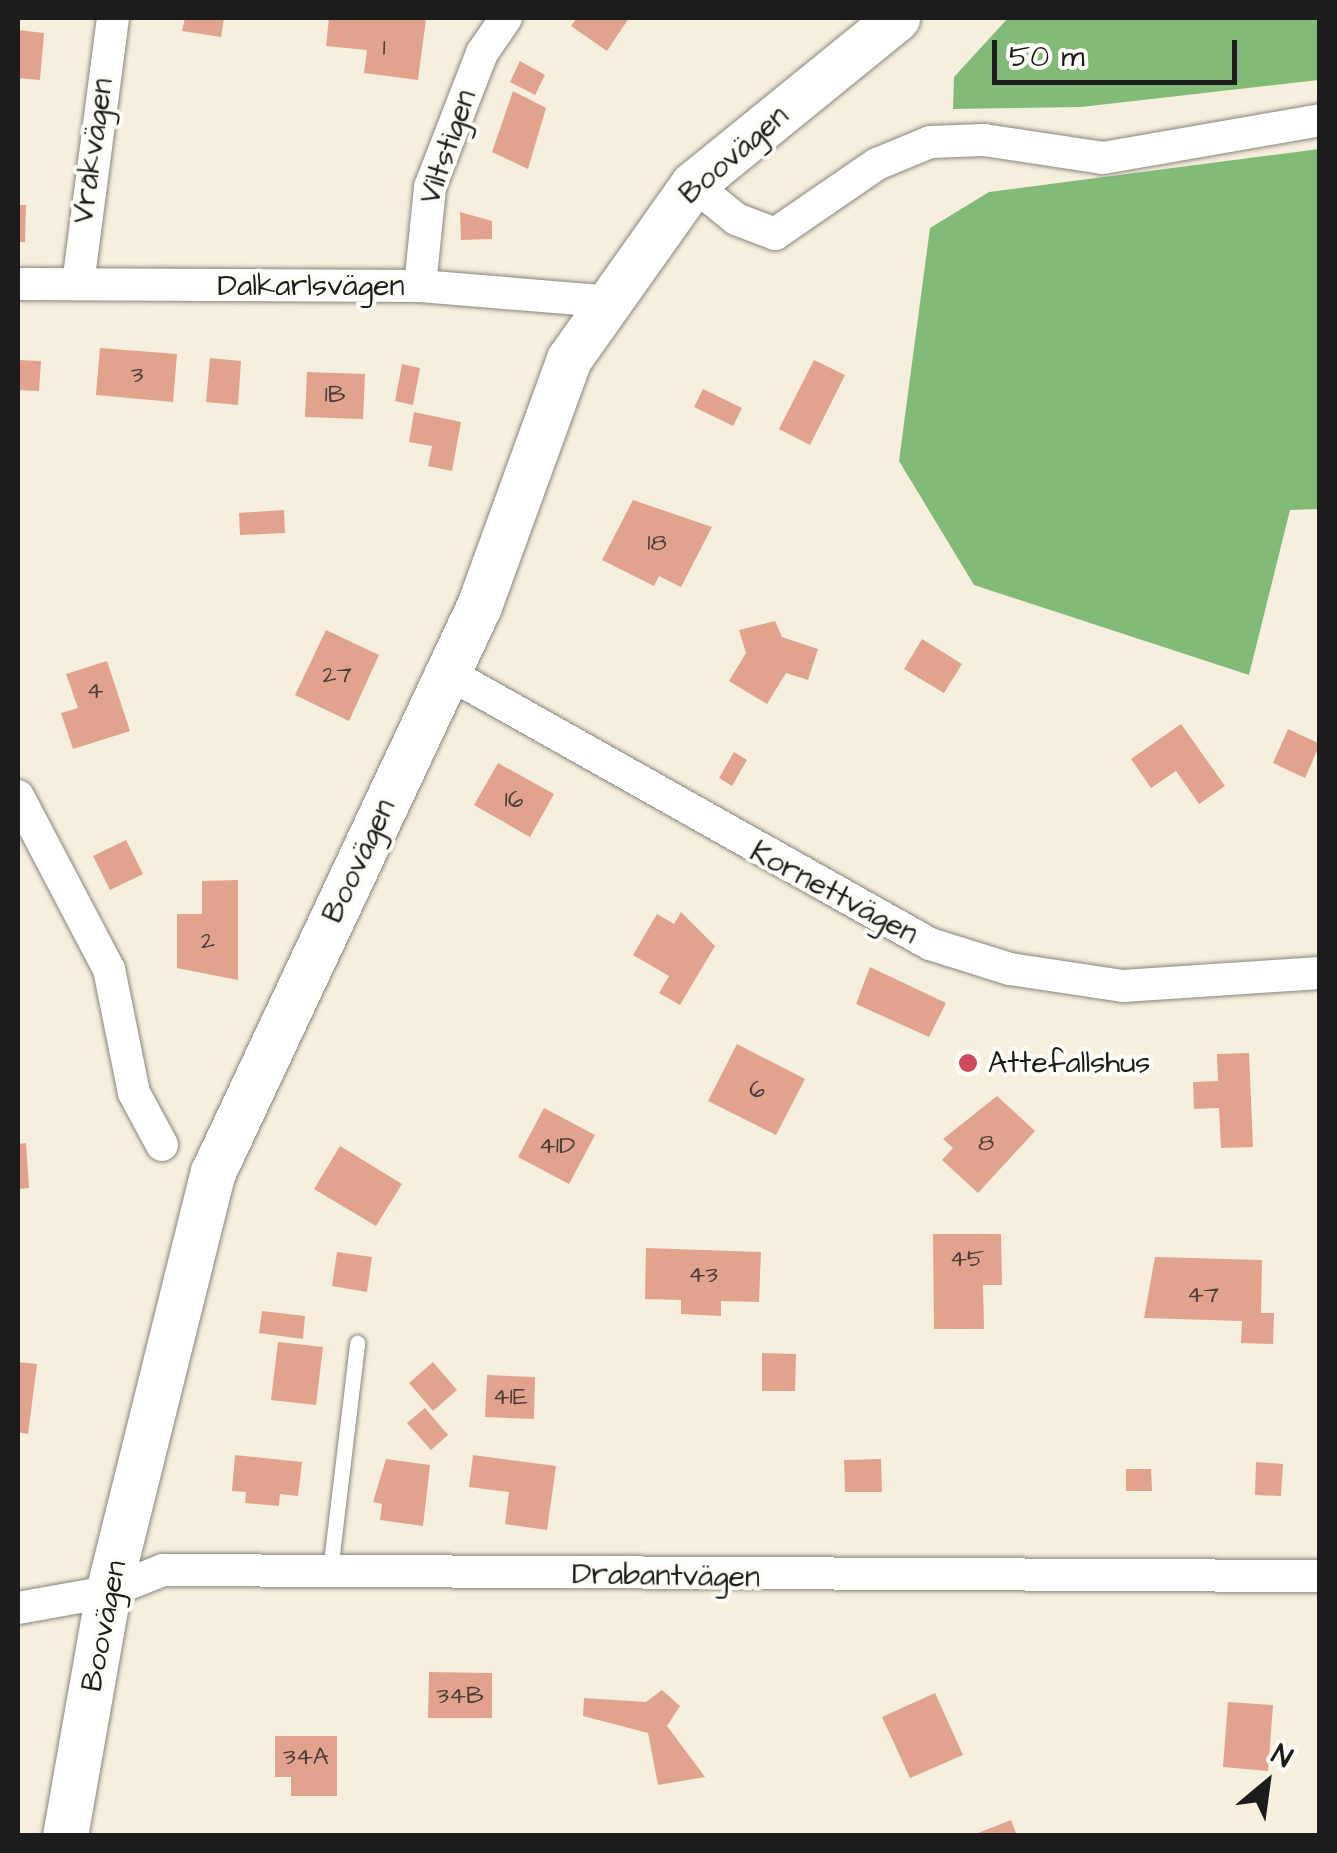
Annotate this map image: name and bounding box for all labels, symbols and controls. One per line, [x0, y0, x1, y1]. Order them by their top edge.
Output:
scale bar [997, 20, 1242, 82]
house number: 1 [382, 33, 386, 63]
text: 50 m [1009, 36, 1085, 78]
street label: Vråkvägen [65, 76, 121, 226]
street label: Viltstigen [412, 85, 484, 209]
street label: Boovägen [672, 98, 796, 212]
street label: Dalkarlsvägen [218, 268, 404, 304]
house number: 3 [131, 360, 143, 390]
house number: 1B [325, 380, 345, 410]
house number: 18 [647, 528, 667, 558]
house number: 27 [322, 660, 352, 690]
house number: 4 [86, 676, 104, 706]
house number: 16 [505, 785, 523, 815]
street label: Boovägen [315, 793, 403, 929]
street label: Kornettvägen [744, 834, 924, 952]
house number: 2 [201, 926, 215, 956]
place label: Attefallshus [988, 1045, 1150, 1081]
marker: Attefallshus [957, 1052, 979, 1074]
house number: 6 [749, 1075, 765, 1105]
house number: 8 [978, 1128, 994, 1158]
house number: 41D [539, 1131, 575, 1161]
house number: 45 [950, 1244, 984, 1274]
house number: 43 [688, 1260, 718, 1290]
house number: 47 [1187, 1280, 1219, 1310]
house number: 41E [492, 1382, 528, 1412]
street label: Drabantvägen [572, 1556, 760, 1596]
street label: Boovägen [74, 1557, 134, 1695]
house number: 34B [436, 1681, 484, 1711]
north arrow [1217, 1733, 1317, 1833]
text: N [1265, 1735, 1299, 1778]
house number: 34A [283, 1742, 329, 1772]

